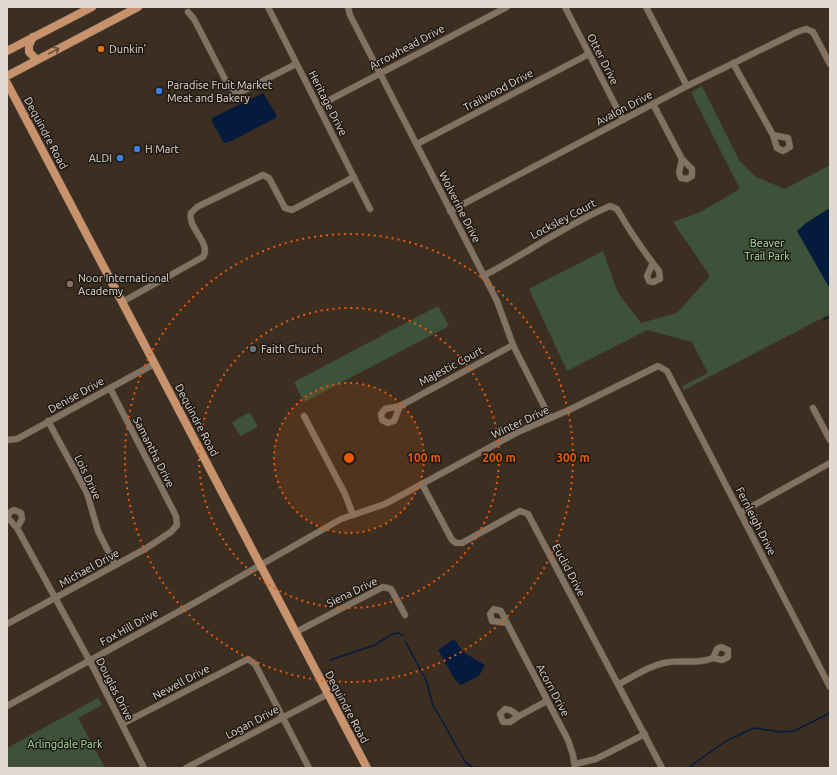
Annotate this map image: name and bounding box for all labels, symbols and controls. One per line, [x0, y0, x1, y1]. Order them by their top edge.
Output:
street label: Arrowhead Drive [367, 22, 447, 72]
street label: Otter Drive [585, 31, 621, 87]
place label: Dunkin' [109, 43, 146, 55]
marker: Dunkin' [96, 44, 106, 54]
one-way arrow [48, 47, 60, 54]
street label: Trailwood Drive [461, 67, 535, 113]
street label: Heritage Drive [306, 68, 350, 138]
place label: Paradise Fruit Market Meat and Bakery [167, 79, 273, 104]
marker: Paradise Fruit Market Meat and Bakery [154, 86, 164, 96]
street label: Avalon Drive [594, 88, 654, 128]
street label: Dequindre Road [22, 95, 70, 171]
place label: H Mart [145, 143, 180, 155]
marker: H Mart [132, 144, 142, 154]
place label: ALDI [89, 152, 112, 164]
marker: ALDI [115, 153, 125, 163]
street label: Wolverine Drive [437, 169, 483, 245]
street label: Locksley Court [528, 196, 598, 241]
park label: Beaver Trail Park [744, 237, 790, 262]
place label: Noor International Academy [78, 272, 169, 297]
marker: Noor International Academy [65, 279, 75, 289]
place label: Faith Church [261, 343, 323, 355]
marker: Faith Church [248, 344, 258, 354]
street label: Majestic Court [417, 344, 486, 388]
street label: Denise Drive [46, 375, 106, 415]
street label: Dequindre Road [173, 382, 221, 458]
street label: Winter Drive [489, 403, 551, 441]
street label: Samantha Drive [131, 415, 177, 489]
centre of rings [342, 451, 356, 465]
text: 100 m [407, 451, 441, 464]
text: 200 m [482, 451, 516, 464]
text: 300 m [556, 451, 590, 464]
street label: Lois Drive [72, 453, 104, 501]
street label: Fernleigh Drive [734, 485, 778, 557]
street label: Euclid Drive [550, 542, 588, 598]
street label: Michael Drive [57, 547, 121, 589]
street label: Siena Drive [325, 575, 379, 609]
street label: Fox Hill Drive [98, 606, 160, 648]
street label: Douglas Drive [94, 656, 136, 722]
street label: Newell Drive [150, 662, 212, 702]
street label: Acorn Drive [534, 662, 572, 718]
street label: Dequindre Road [323, 669, 371, 745]
street label: Logan Drive [223, 703, 281, 741]
park label: Arlingdale Park [28, 738, 103, 750]

